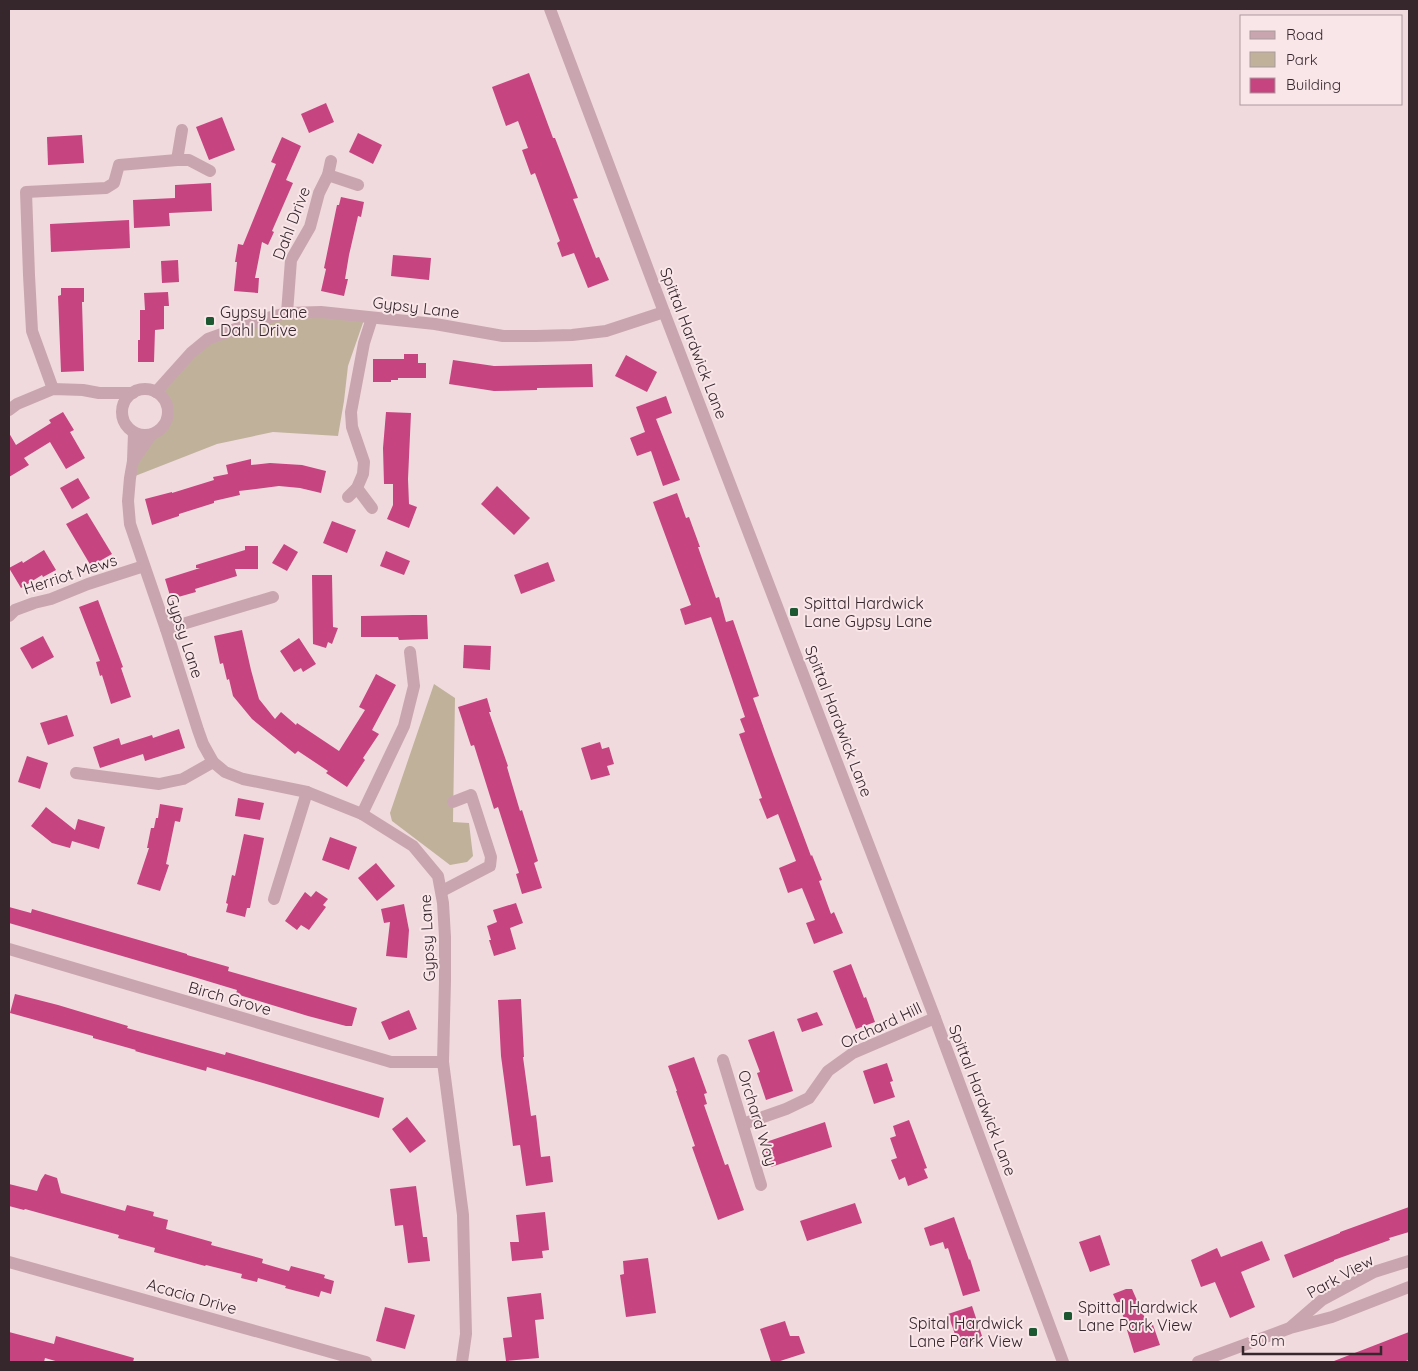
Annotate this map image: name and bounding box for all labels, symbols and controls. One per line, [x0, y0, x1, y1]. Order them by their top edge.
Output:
legend [1240, 15, 1403, 105]
text: Road [1286, 25, 1323, 44]
text: Park [1286, 50, 1318, 69]
text: Building [1286, 75, 1341, 94]
street label: Dahl Drive [268, 184, 314, 262]
street label: Spittal Hardwick Lane [656, 264, 732, 422]
street label: Gypsy Lane [371, 292, 461, 322]
place label: Gypsy Lane Dahl Drive [220, 302, 307, 340]
marker: Gypsy Lane Dahl Drive [204, 315, 216, 327]
street label: Herriot Mews [21, 549, 119, 599]
street label: Gypsy Lane [162, 591, 208, 681]
place label: Spittal Hardwick Lane Gypsy Lane [804, 593, 932, 631]
marker: Spittal Hardwick Lane Gypsy Lane [788, 606, 800, 618]
street label: Spittal Hardwick Lane [801, 642, 877, 800]
street label: Gypsy Lane [415, 894, 439, 982]
street label: Birch Grove [186, 977, 274, 1019]
street label: Orchard Hill [837, 997, 925, 1053]
street label: Spittal Hardwick Lane [945, 1021, 1021, 1179]
street label: Orchard Way [734, 1068, 782, 1168]
street label: Park View [1303, 1249, 1377, 1303]
street label: Acacia Drive [145, 1274, 239, 1318]
place label: Spittal Hardwick Lane Park View [1078, 1297, 1198, 1335]
marker: Spittal Hardwick Lane Park View [1062, 1310, 1074, 1322]
place label: Spital Hardwick Lane Park View [909, 1313, 1023, 1351]
scale bar [1243, 1324, 1380, 1356]
marker: Spital Hardwick Lane Park View [1027, 1326, 1039, 1338]
text: 50 m [1250, 1331, 1285, 1350]

